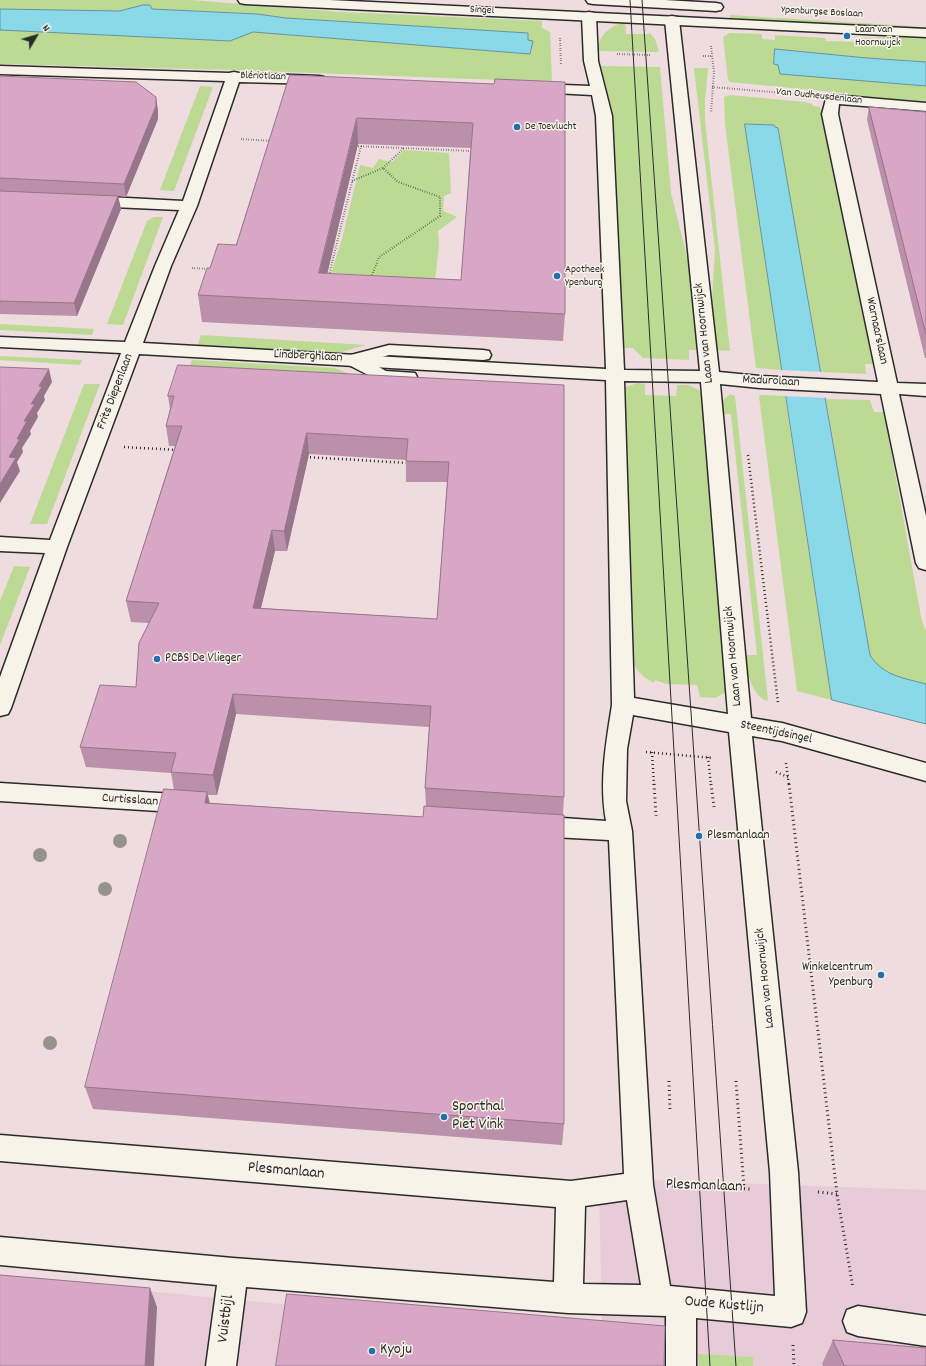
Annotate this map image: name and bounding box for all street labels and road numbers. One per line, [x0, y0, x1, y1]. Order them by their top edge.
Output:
street label: Singel [470, 4, 494, 18]
street label: Ypenburgse Boslaan [781, 4, 863, 22]
street label: Blériotlaan [240, 70, 286, 84]
street label: Van Oudheusdenlaan [775, 86, 863, 108]
street label: Laan van Hoornwijck [692, 282, 718, 384]
street label: Warnaarslaan [861, 296, 891, 366]
street label: Lindberghlaan [273, 347, 343, 367]
street label: Frits Diepenlaan [94, 352, 138, 432]
street label: Madurolaan [742, 373, 800, 391]
street label: Laan van Hoornwijck [722, 605, 746, 707]
street label: Steentijdsingel [739, 718, 813, 748]
street label: Curtisslaan [101, 791, 159, 811]
street label: Laan van Hoornwijck [753, 927, 779, 1029]
street label: Plesmanlaan [247, 1159, 325, 1185]
street label: Plesmanlaan [665, 1176, 743, 1198]
street label: Oude Kustlijn [684, 1293, 764, 1319]
street label: Vuistbijl [215, 1294, 239, 1344]

